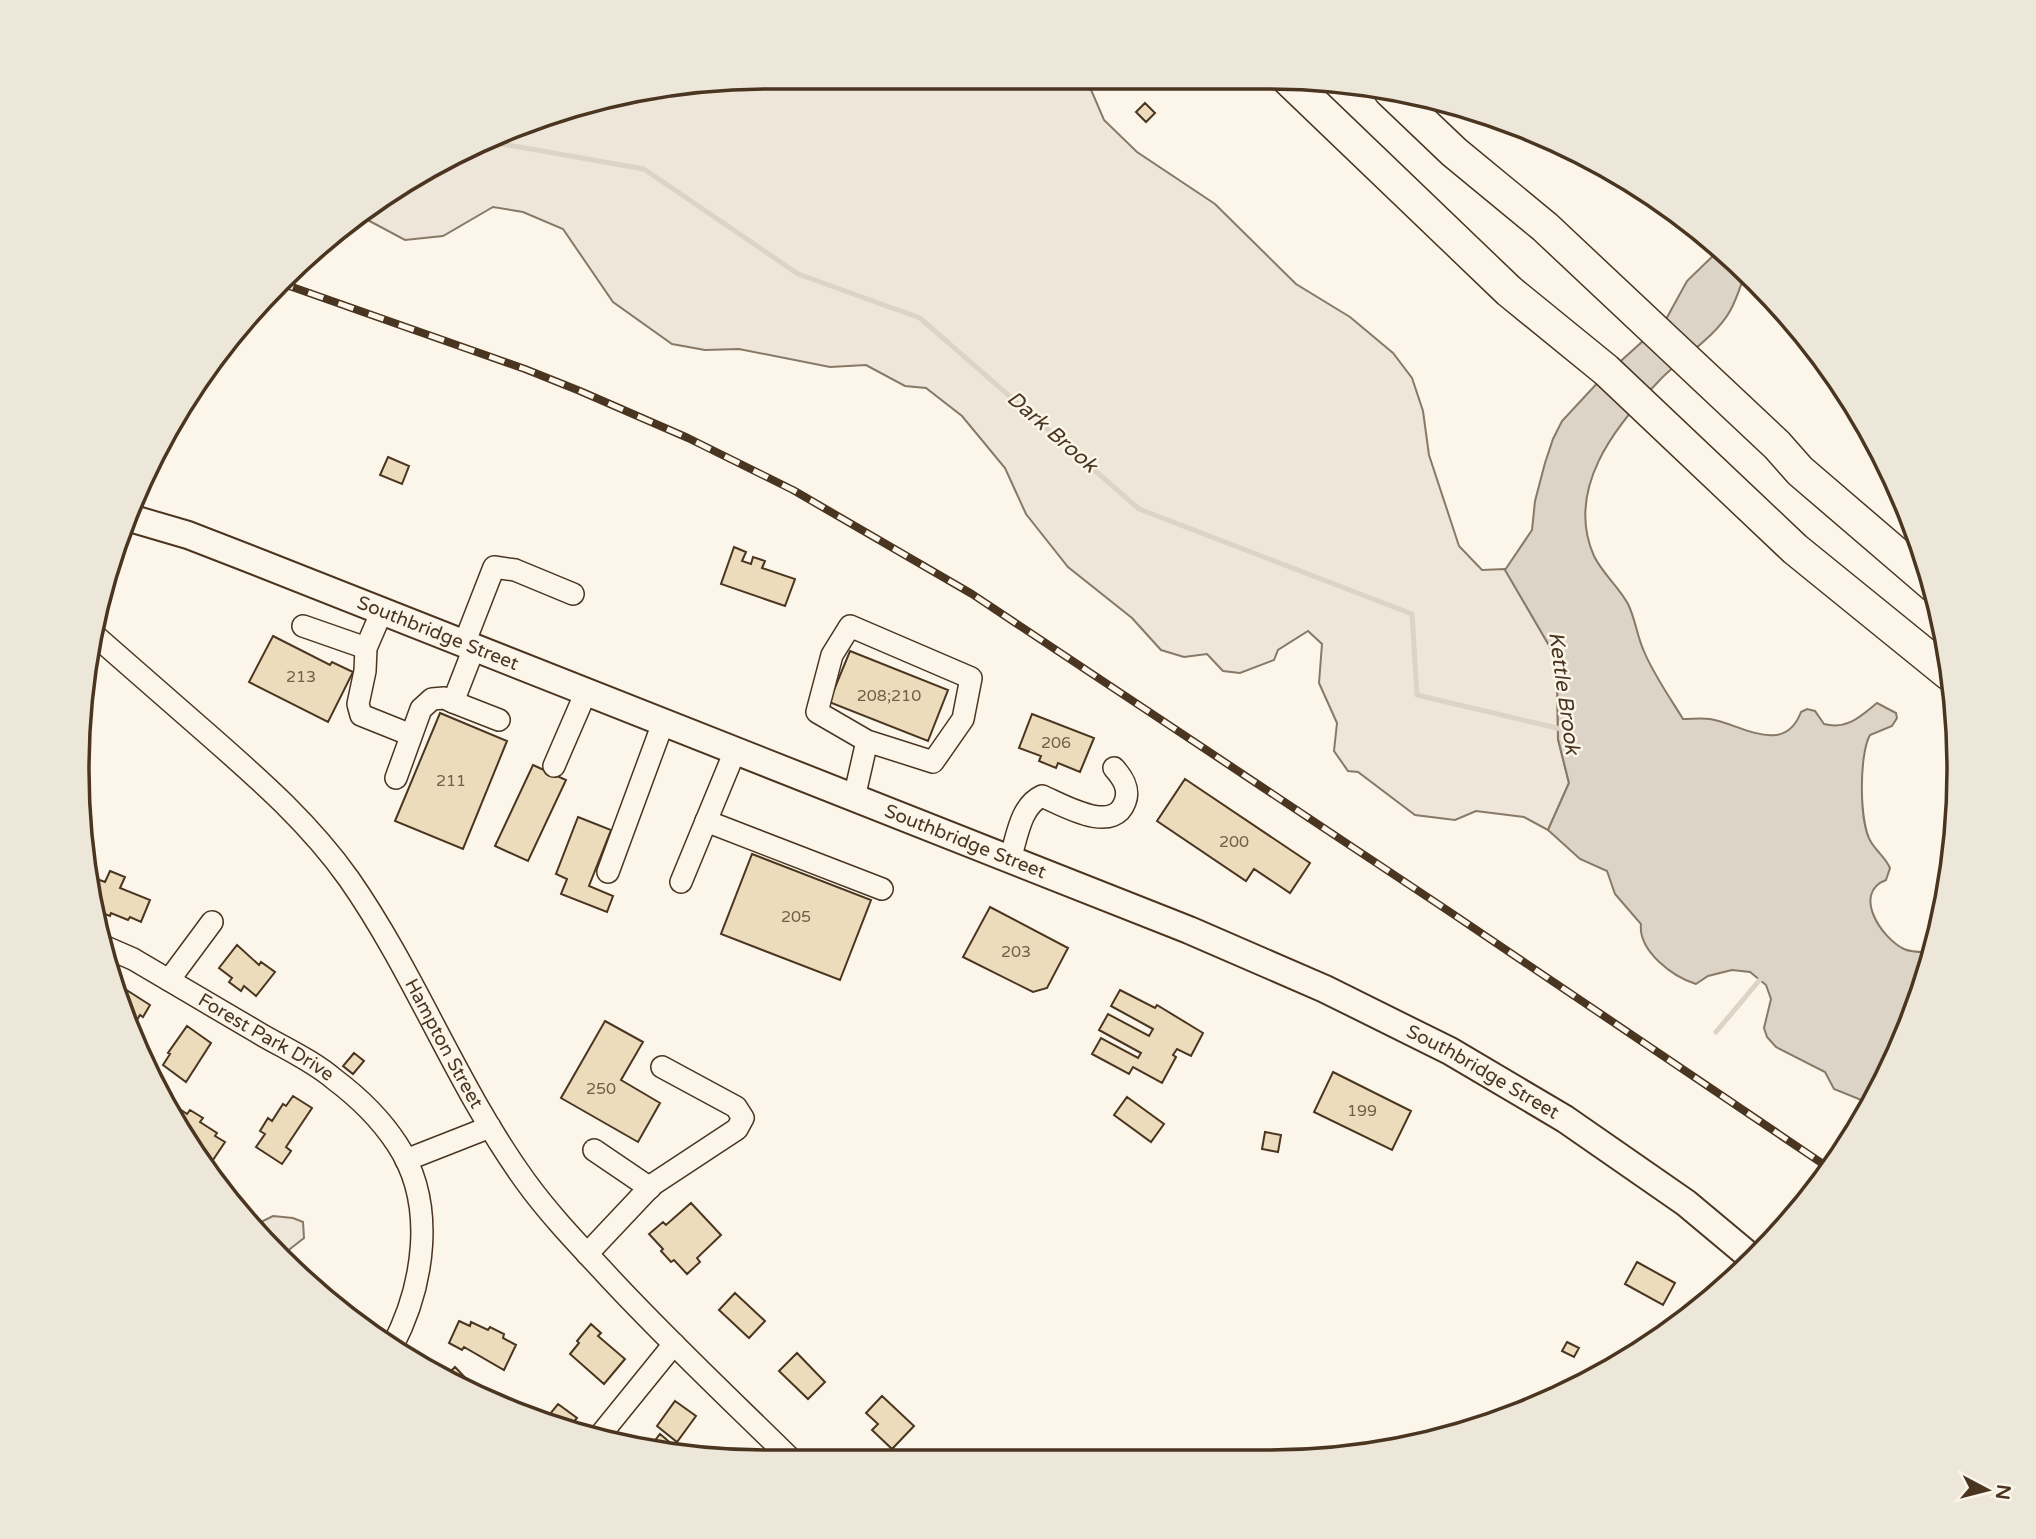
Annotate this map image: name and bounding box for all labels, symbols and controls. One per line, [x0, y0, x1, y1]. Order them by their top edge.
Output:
water label: Dark Brook [1002, 386, 1103, 479]
street label: Southbridge Street [354, 591, 522, 675]
water label: Kettle Brook [1543, 630, 1585, 758]
house number: 213 [286, 667, 316, 687]
house number: 208;210 [857, 686, 921, 706]
house number: 206 [1041, 733, 1071, 753]
house number: 211 [436, 771, 466, 791]
street label: Southbridge Street [881, 800, 1049, 883]
house number: 200 [1219, 832, 1249, 852]
house number: 205 [781, 907, 811, 927]
house number: 203 [1001, 942, 1031, 962]
street label: Hampton Street [400, 975, 488, 1112]
street label: Forest Park Drive [194, 989, 338, 1086]
street label: Southbridge Street [1403, 1020, 1563, 1124]
house number: 250 [586, 1079, 616, 1099]
house number: 199 [1347, 1101, 1377, 1121]
north arrow [1952, 1455, 2022, 1525]
text: N [1991, 1483, 2015, 1501]

